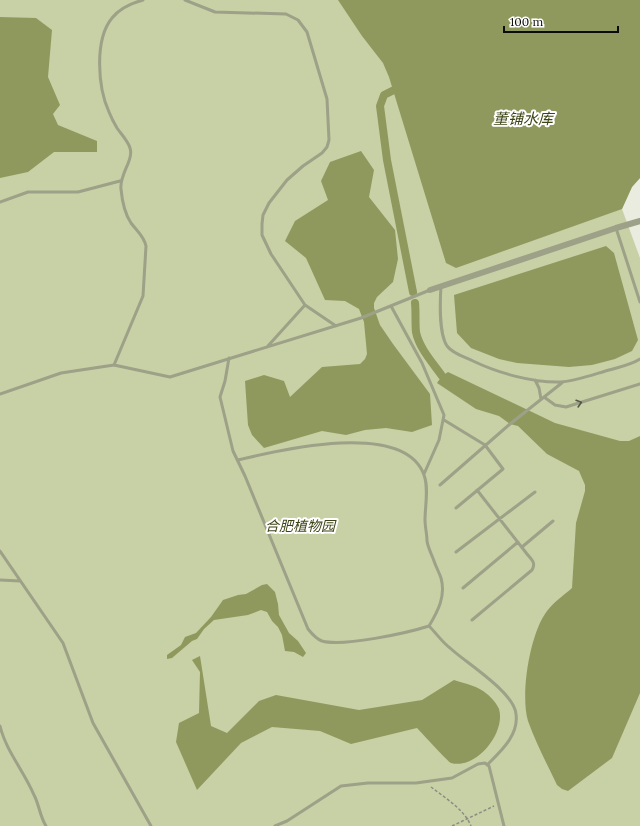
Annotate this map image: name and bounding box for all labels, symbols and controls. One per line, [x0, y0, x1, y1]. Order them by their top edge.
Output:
scale bar [504, 8, 618, 34]
text: 100 m [510, 14, 543, 29]
water label: 董铺水库 [493, 109, 556, 128]
one-way arrow [576, 399, 583, 408]
park label: 合肥植物园 [265, 517, 337, 535]

